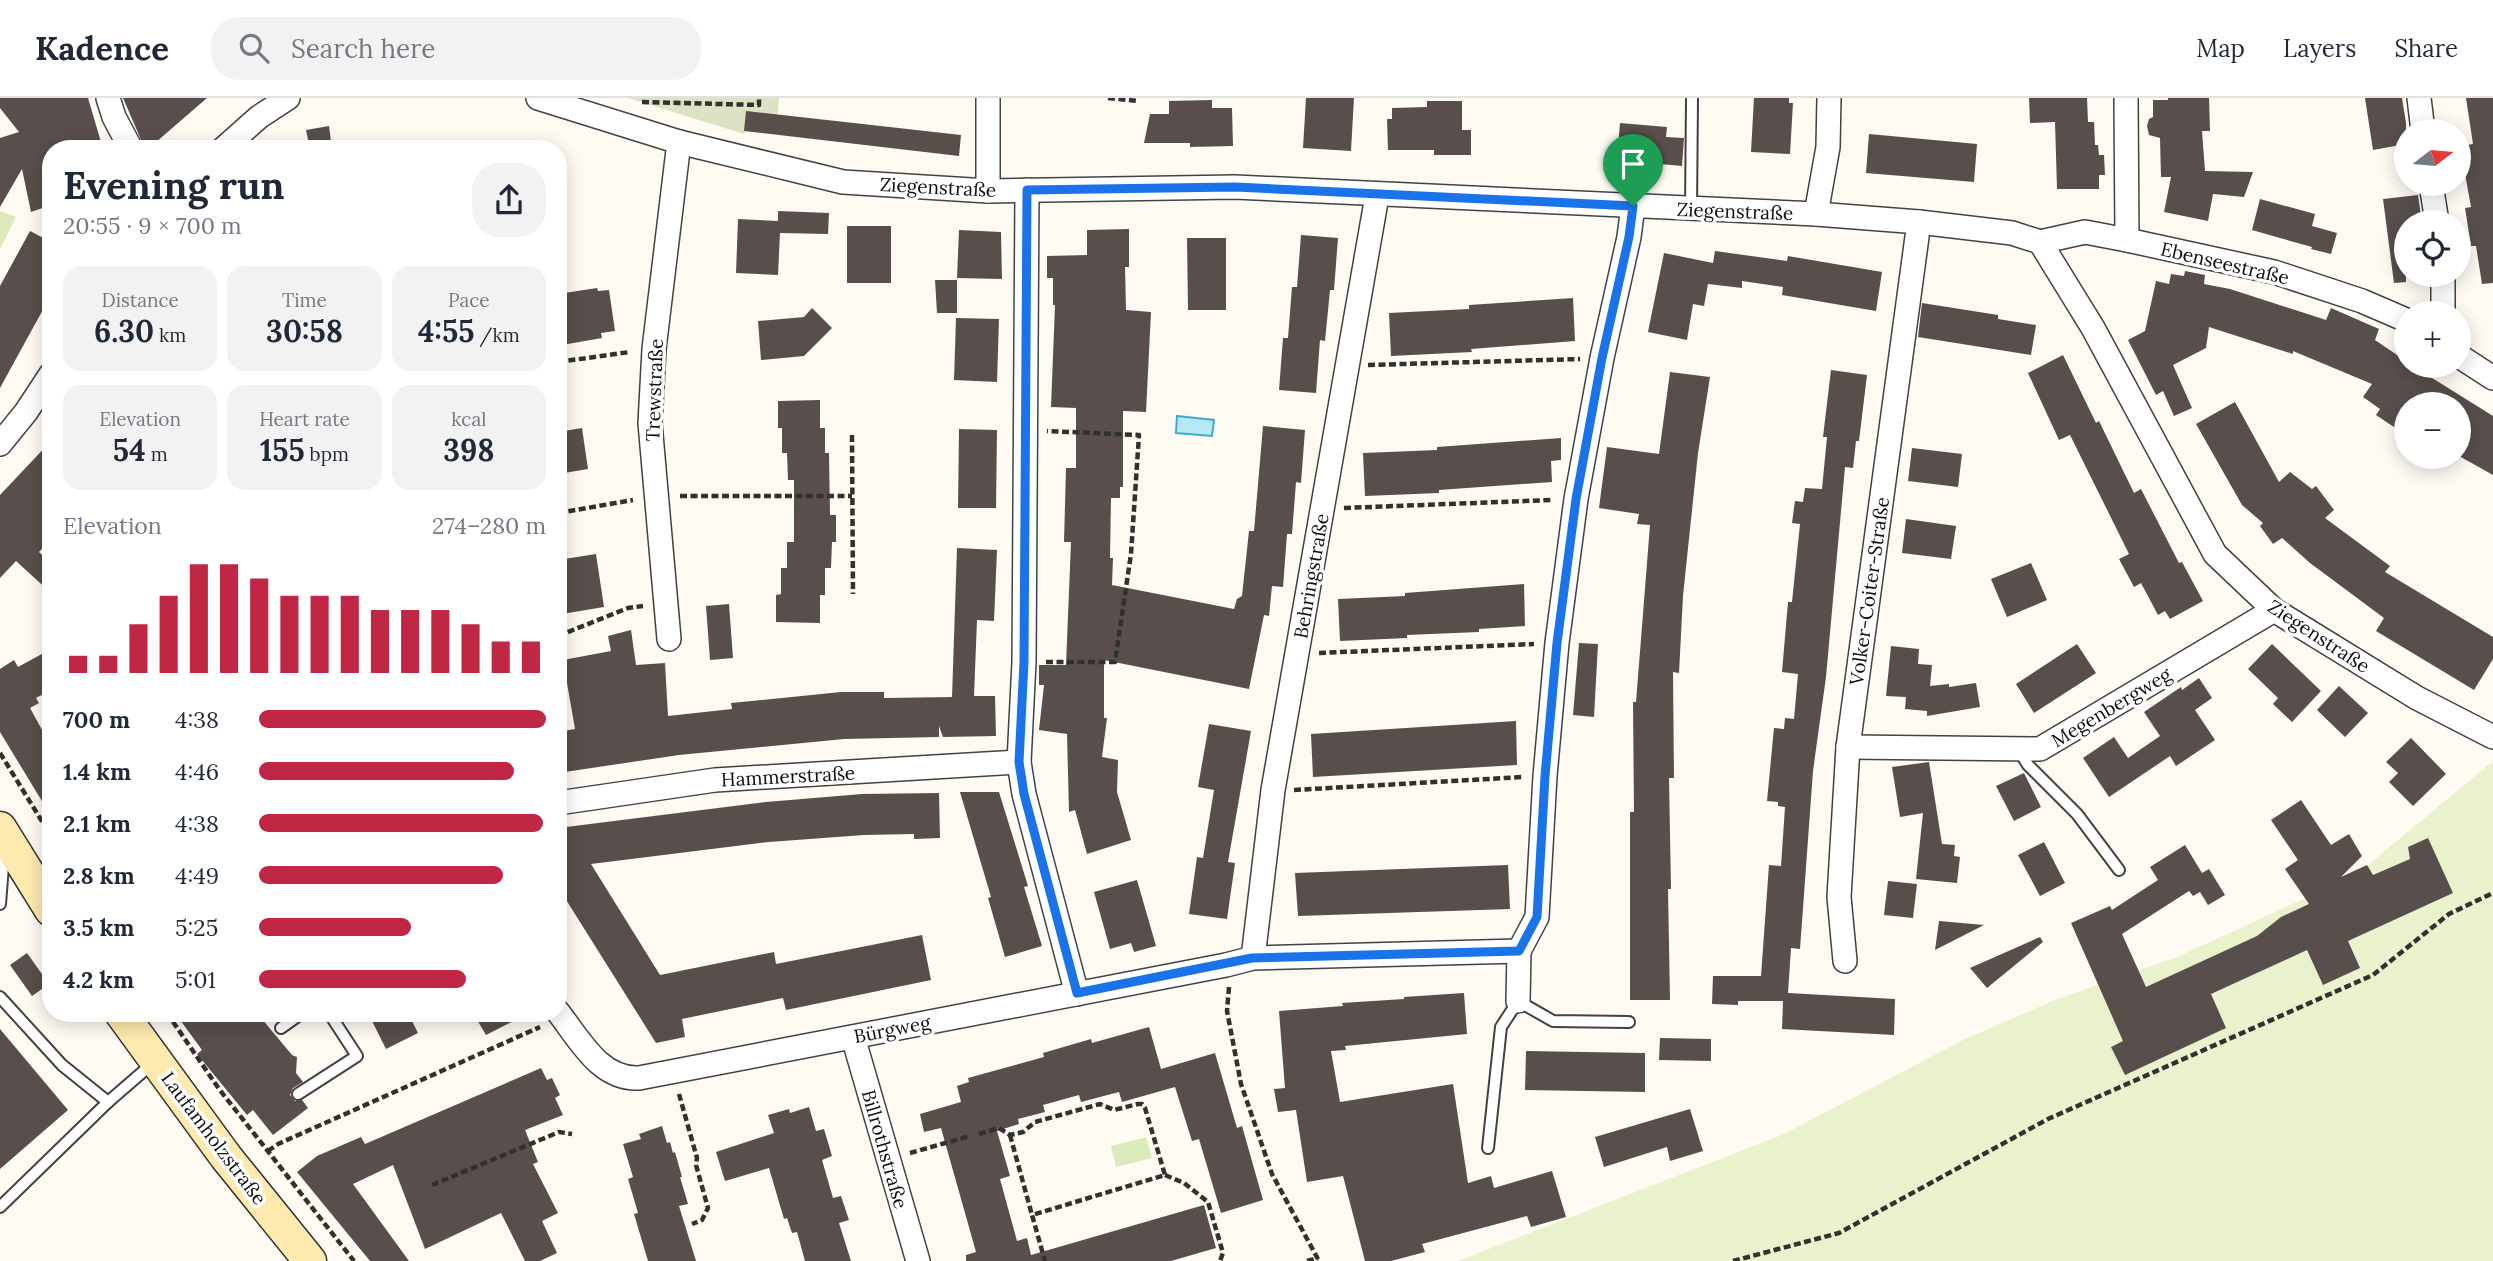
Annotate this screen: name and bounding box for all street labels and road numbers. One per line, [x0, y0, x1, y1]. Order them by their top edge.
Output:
street label: Ziegenstraße [879, 172, 997, 202]
street label: Ziegenstraße [1676, 197, 1794, 225]
street label: Ebenseestraße [2158, 237, 2292, 289]
street label: Trewstraße [640, 338, 668, 442]
street label: Volker-Coiter-Straße [1844, 495, 1894, 688]
street label: Behringstraße [1288, 512, 1334, 640]
street label: Ziegenstraße [2264, 594, 2374, 678]
street label: Megenbergweg [2047, 661, 2176, 752]
street label: Hammerstraße [720, 761, 856, 791]
street label: Bürgweg [852, 1010, 933, 1048]
street label: Laufamholzstraße [156, 1067, 272, 1209]
street label: Billrothstraße [857, 1087, 913, 1211]

